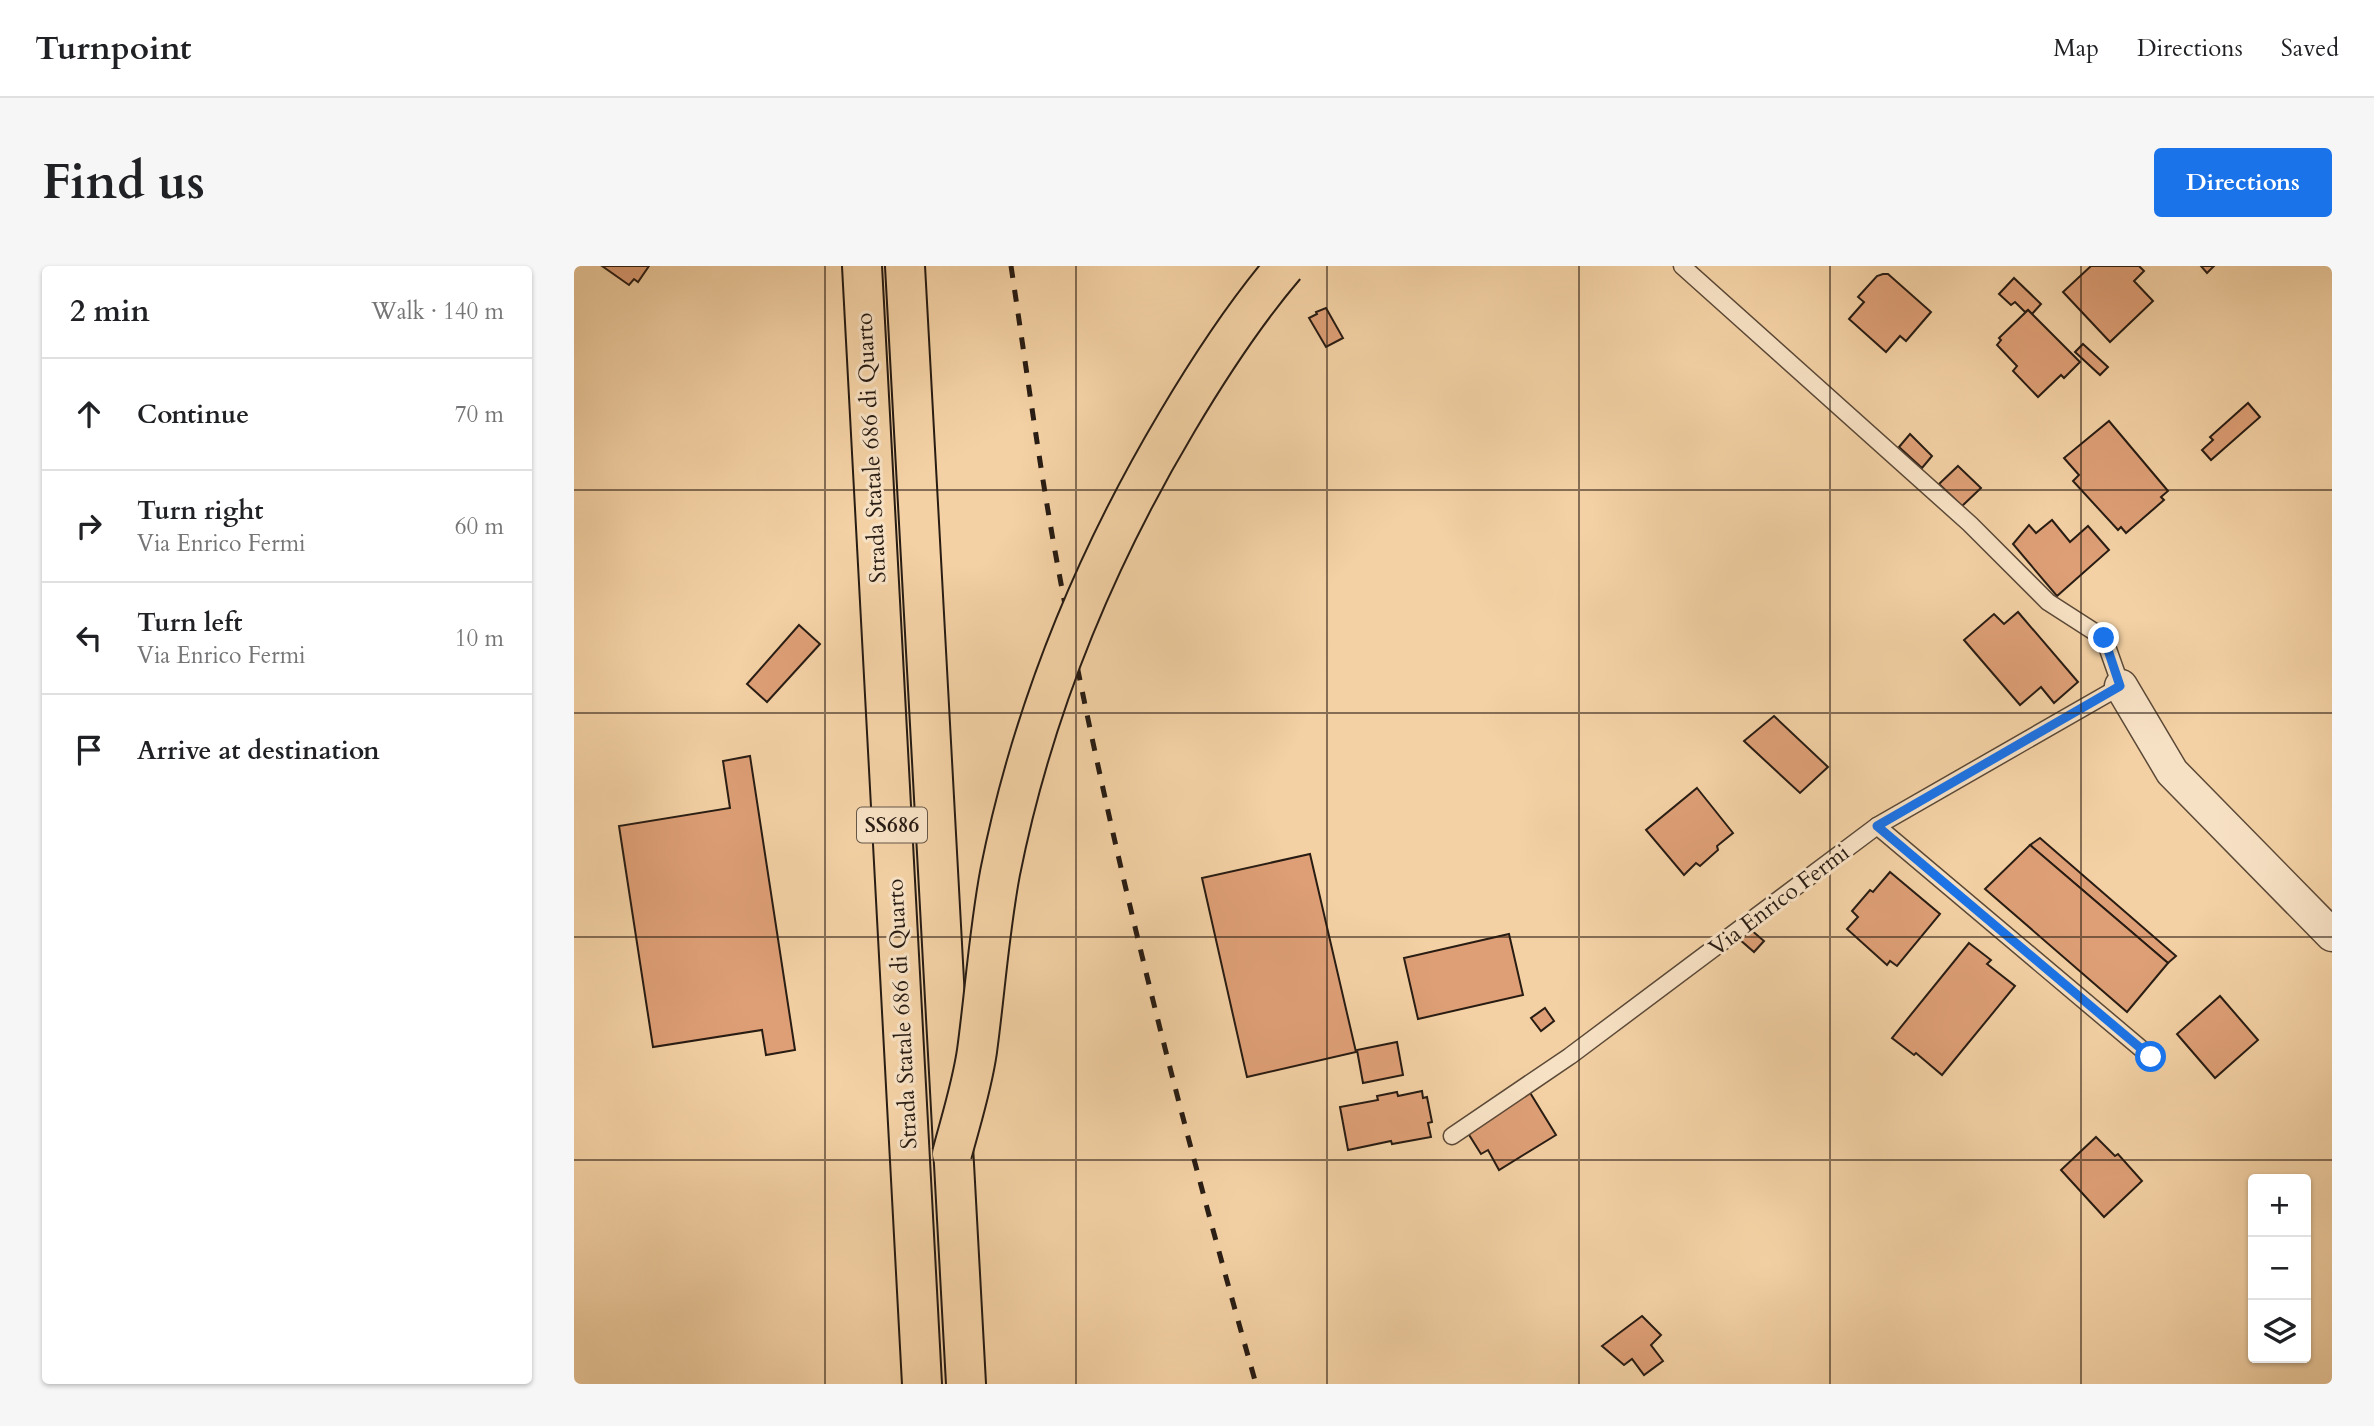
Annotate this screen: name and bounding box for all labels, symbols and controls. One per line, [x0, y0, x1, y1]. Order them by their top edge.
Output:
text: Turnpoint [35, 26, 191, 71]
text: Map [2053, 32, 2099, 65]
text: Directions [2137, 32, 2243, 65]
text: Saved [2281, 32, 2339, 65]
button: Directions [2154, 148, 2332, 217]
text: Find us [42, 149, 205, 216]
text: 2 min [70, 291, 150, 332]
text: Walk · 140 m [371, 296, 504, 327]
street label: Strada Statale 686 di Quarto [848, 312, 894, 584]
icon: ahead [70, 395, 108, 433]
text: Continue [137, 397, 249, 432]
text: 70 m [455, 399, 504, 430]
text: Turn right [137, 493, 264, 528]
icon: right [70, 507, 108, 545]
text: 60 m [455, 511, 504, 542]
text: Via Enrico Fermi [137, 528, 306, 559]
text: Turn left [137, 605, 242, 640]
icon: left [70, 619, 108, 657]
route end [2088, 622, 2119, 653]
text: 10 m [455, 623, 504, 654]
text: Via Enrico Fermi [137, 640, 306, 671]
icon: arrive [70, 731, 108, 769]
text: Arrive at destination [137, 733, 380, 768]
road number: SS686 [857, 808, 927, 842]
street label: Via Enrico Fermi [1702, 837, 1856, 963]
street label: Strada Statale 686 di Quarto [879, 878, 925, 1150]
route start [2135, 1041, 2166, 1072]
map controls [2248, 1174, 2311, 1363]
button: + [2248, 1174, 2311, 1237]
button: − [2248, 1237, 2311, 1300]
button: layers [2248, 1300, 2311, 1363]

